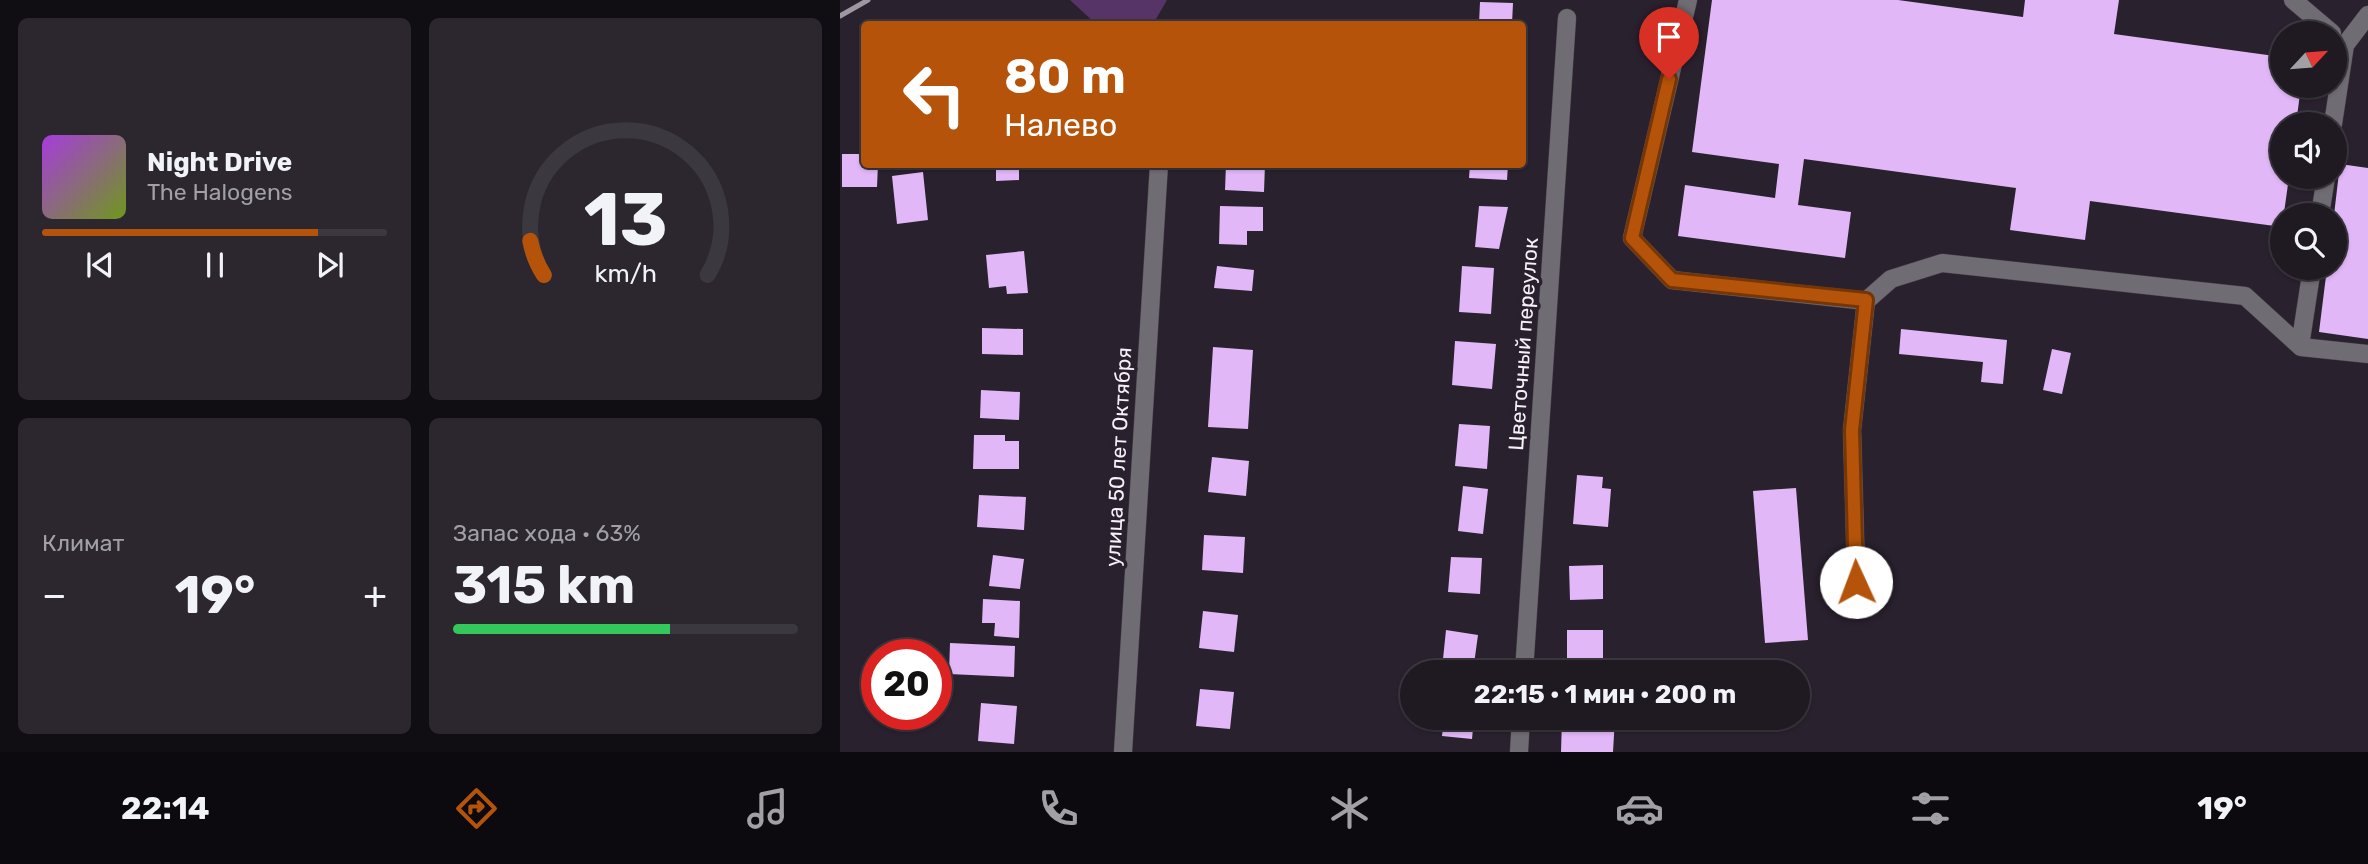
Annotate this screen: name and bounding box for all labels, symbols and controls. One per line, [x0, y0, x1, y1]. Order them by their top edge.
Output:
pin [1639, 7, 1699, 79]
icon: arrive [1650, 18, 1688, 56]
north arrow [2270, 21, 2347, 98]
map controls [2270, 21, 2347, 280]
text: 80 m [1004, 47, 1126, 105]
icon: left [889, 49, 980, 140]
text: Налево [1004, 106, 1117, 144]
button: sound [2270, 112, 2347, 189]
text: Night Drive [147, 147, 292, 178]
text: The Halogens [147, 178, 293, 206]
text: 13 [583, 178, 668, 264]
button: search [2270, 203, 2347, 280]
street label: Цветочный переулок [1503, 237, 1543, 451]
icon: previous [81, 246, 119, 284]
icon: pause [196, 246, 234, 284]
icon: next [311, 246, 349, 284]
text: km/h [594, 259, 657, 288]
street label: улица 50 лет Октября [1100, 346, 1136, 568]
text: Запас хода · 63% [453, 519, 641, 547]
text: Климат [42, 529, 124, 557]
position arrow [1819, 545, 1893, 619]
text: 315 km [453, 554, 635, 616]
text: 19° [175, 564, 255, 626]
text: − [42, 572, 67, 618]
text: + [363, 572, 387, 618]
speed limit sign: 20 [861, 639, 952, 730]
text: 22:15 · 1 мин · 200 m [1474, 679, 1736, 710]
icon: directions [452, 784, 501, 833]
icon: music [743, 784, 792, 833]
icon: phone [1034, 784, 1083, 833]
icon: climate [1325, 784, 1374, 833]
icon: car [1615, 784, 1664, 833]
icon: filters [1906, 784, 1955, 833]
text: 22:14 [121, 789, 210, 827]
text: 19° [2197, 789, 2247, 827]

